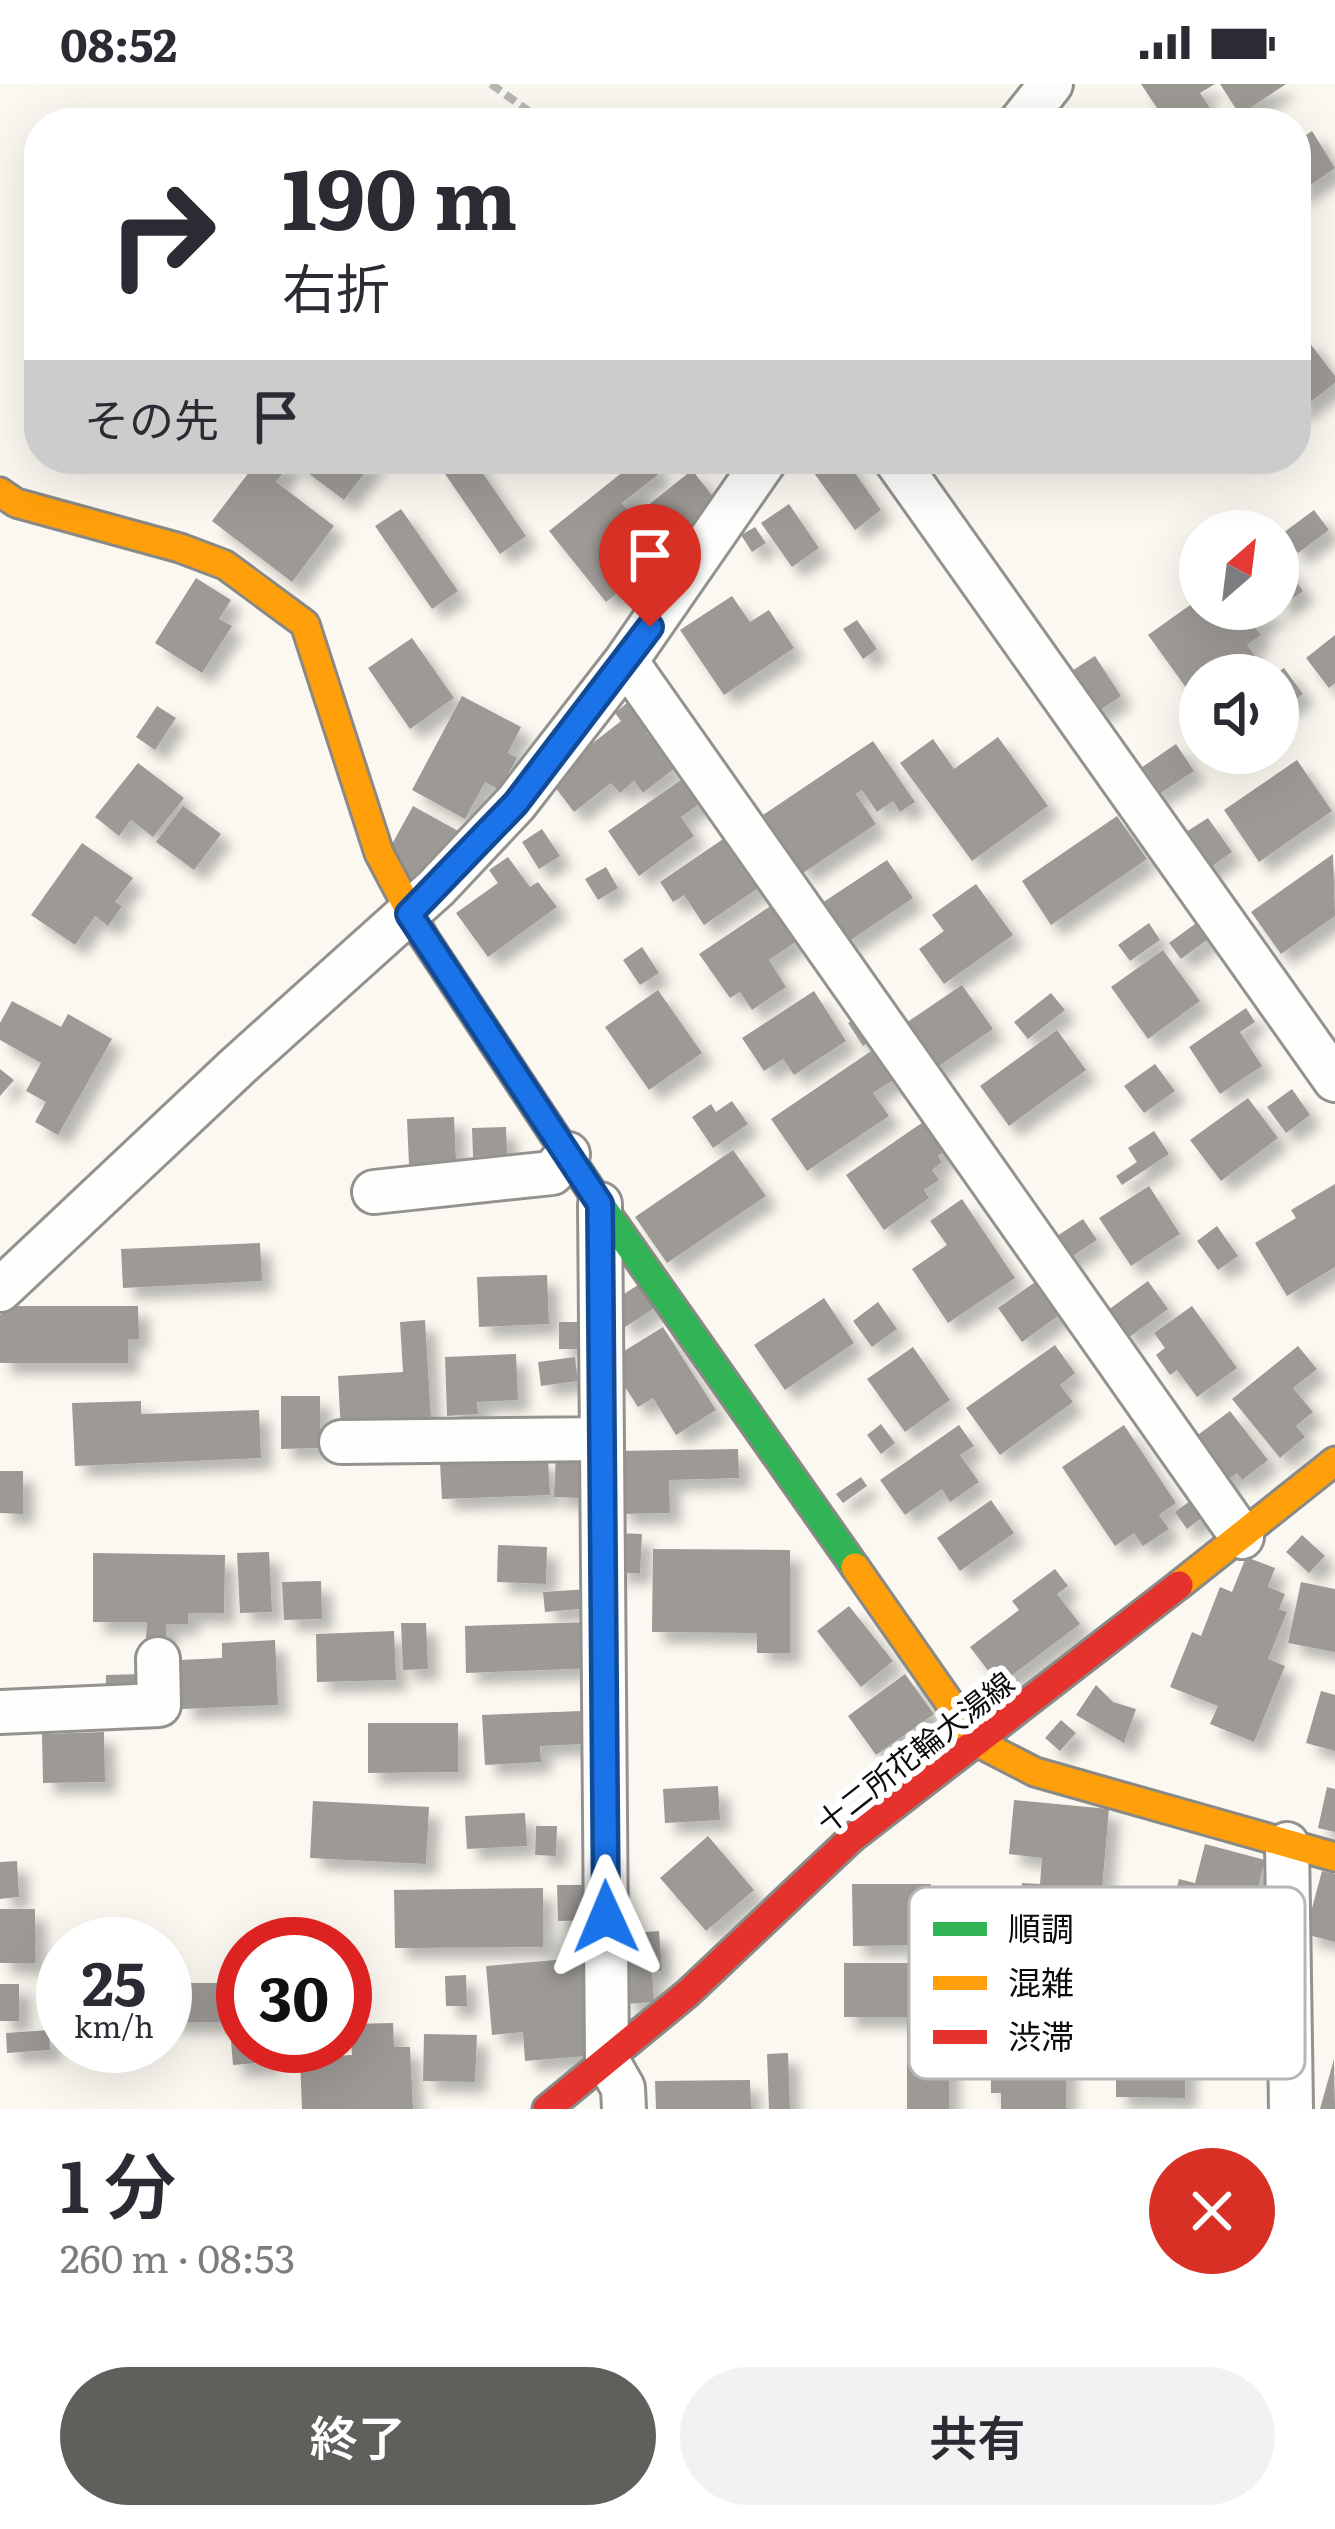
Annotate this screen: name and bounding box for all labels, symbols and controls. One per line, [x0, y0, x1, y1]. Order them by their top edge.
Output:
text: 08:52 [60, 9, 177, 76]
text: 190 m [282, 131, 517, 256]
icon: right [84, 156, 240, 312]
text: 右折 [282, 245, 390, 326]
text: その先 [84, 384, 219, 451]
icon: arrive [243, 384, 309, 450]
pin [599, 504, 701, 627]
north arrow [1179, 510, 1299, 630]
map controls [1179, 510, 1299, 774]
icon: arrive [617, 522, 683, 588]
button: sound [1179, 654, 1299, 774]
street label: 十二所花輪大湯線 [806, 1660, 1022, 1842]
position arrow [543, 1854, 669, 1980]
legend [909, 1887, 1305, 2079]
text: 順調 [1008, 1902, 1074, 1951]
speed limit sign: 30 [216, 1917, 372, 2073]
text: 25 [82, 1935, 146, 2024]
text: 混雑 [1008, 1956, 1074, 2005]
text: km/h [74, 2003, 154, 2047]
text: 渋滞 [1008, 2010, 1074, 2059]
text: 1 分 [60, 2128, 176, 2235]
button: close [1149, 2148, 1275, 2274]
text: 260 m · 08:53 [60, 2227, 295, 2285]
button: 終了 [60, 2367, 656, 2505]
button: 共有 [680, 2367, 1275, 2505]

